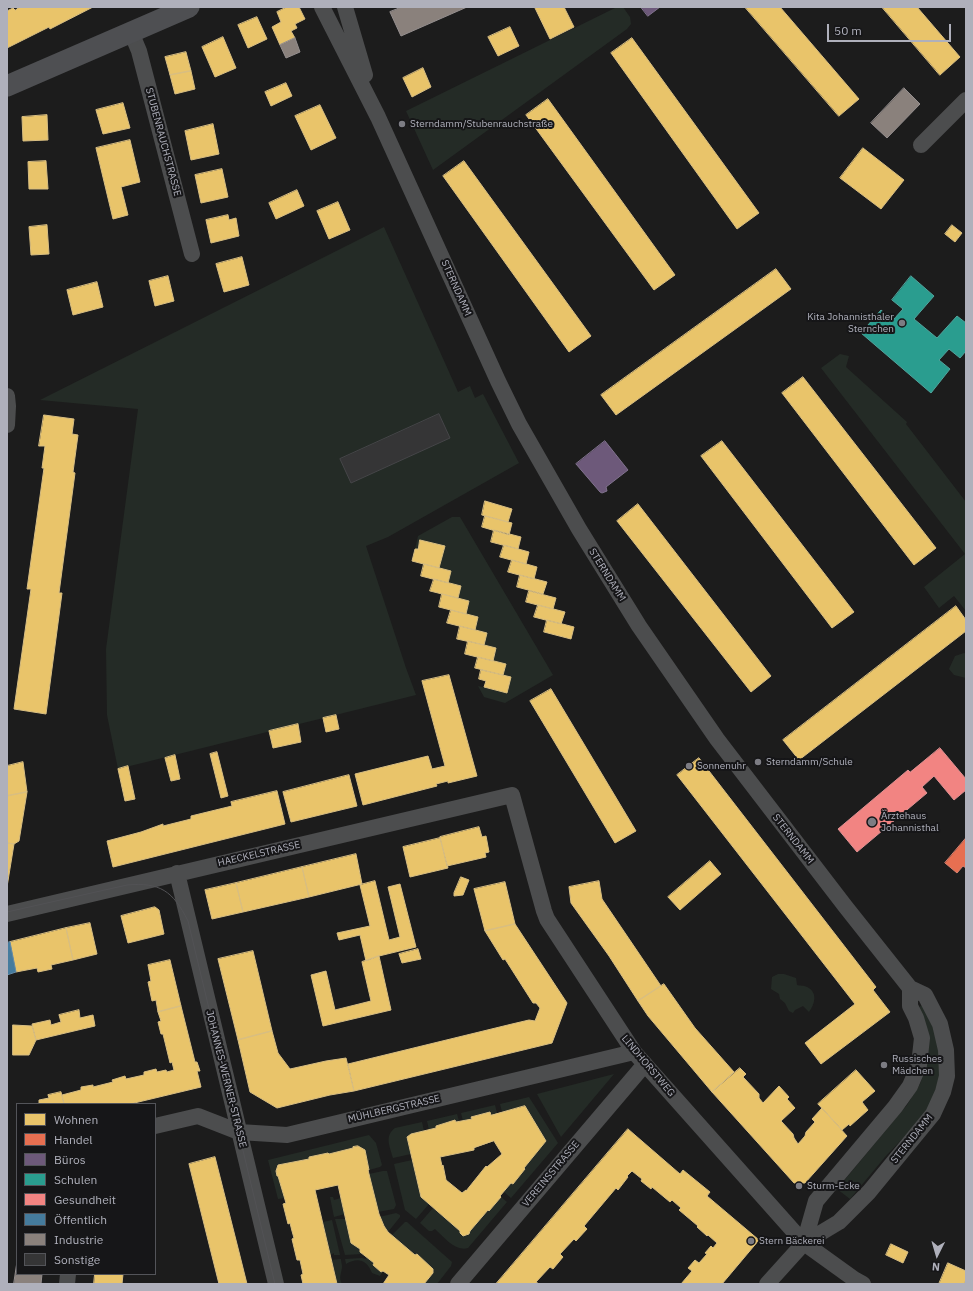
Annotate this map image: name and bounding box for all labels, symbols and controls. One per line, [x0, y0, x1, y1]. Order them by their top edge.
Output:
scale bar [829, 16, 953, 42]
text: 50 m [834, 23, 862, 38]
street label: STUBENRAUCHSTRASSE [143, 86, 183, 198]
place label: Sterndamm/Stubenrauchstraße [410, 118, 553, 130]
marker: Sterndamm/Stubenrauchstraße [397, 119, 407, 129]
street label: STERNDAMM [438, 258, 474, 318]
place label: Kita Johannisthaler Sternchen [807, 311, 894, 334]
marker: Kita Johannisthaler Sternchen [897, 318, 907, 328]
street label: STERNDAMM [586, 546, 628, 604]
place label: Sterndamm/Schule [766, 756, 853, 768]
marker: Sterndamm/Schule [753, 757, 763, 767]
place label: Sonnenuhr [697, 760, 746, 772]
marker: Sonnenuhr [684, 761, 694, 771]
place label: Ärztehaus Johannisthal [881, 810, 939, 834]
street label: STERNDAMM [770, 812, 816, 866]
marker: Ärztehaus Johannisthal [866, 816, 878, 828]
street label: HAECKELSTRASSE [217, 839, 301, 869]
street label: JOHANNES-WERNER-STRASSE [203, 1009, 249, 1149]
street label: LINDHORSTWEG [619, 1033, 677, 1099]
place label: Russisches Mädchen [892, 1053, 942, 1076]
marker: Russisches Mädchen [879, 1060, 889, 1070]
street label: MÜHLBERGSTRASSE [347, 1093, 441, 1125]
legend [16, 1103, 156, 1275]
text: Wohnen [54, 1112, 98, 1127]
street label: STERNDAMM [888, 1112, 936, 1166]
text: Handel [54, 1132, 93, 1147]
street label: VEREINSSTRASSE [520, 1139, 582, 1209]
text: Büros [54, 1152, 86, 1167]
text: Schulen [54, 1172, 97, 1187]
place label: Sturm-Ecke [807, 1180, 860, 1192]
marker: Sturm-Ecke [794, 1181, 804, 1191]
text: Gesundheit [54, 1192, 116, 1207]
text: Öffentlich [54, 1212, 107, 1227]
text: Industrie [54, 1232, 103, 1247]
place label: Stern Bäckerei [759, 1235, 825, 1247]
north arrow [917, 1235, 957, 1275]
marker: Stern Bäckerei [746, 1236, 756, 1246]
text: Sonstige [54, 1252, 100, 1267]
text: N [931, 1260, 941, 1274]

